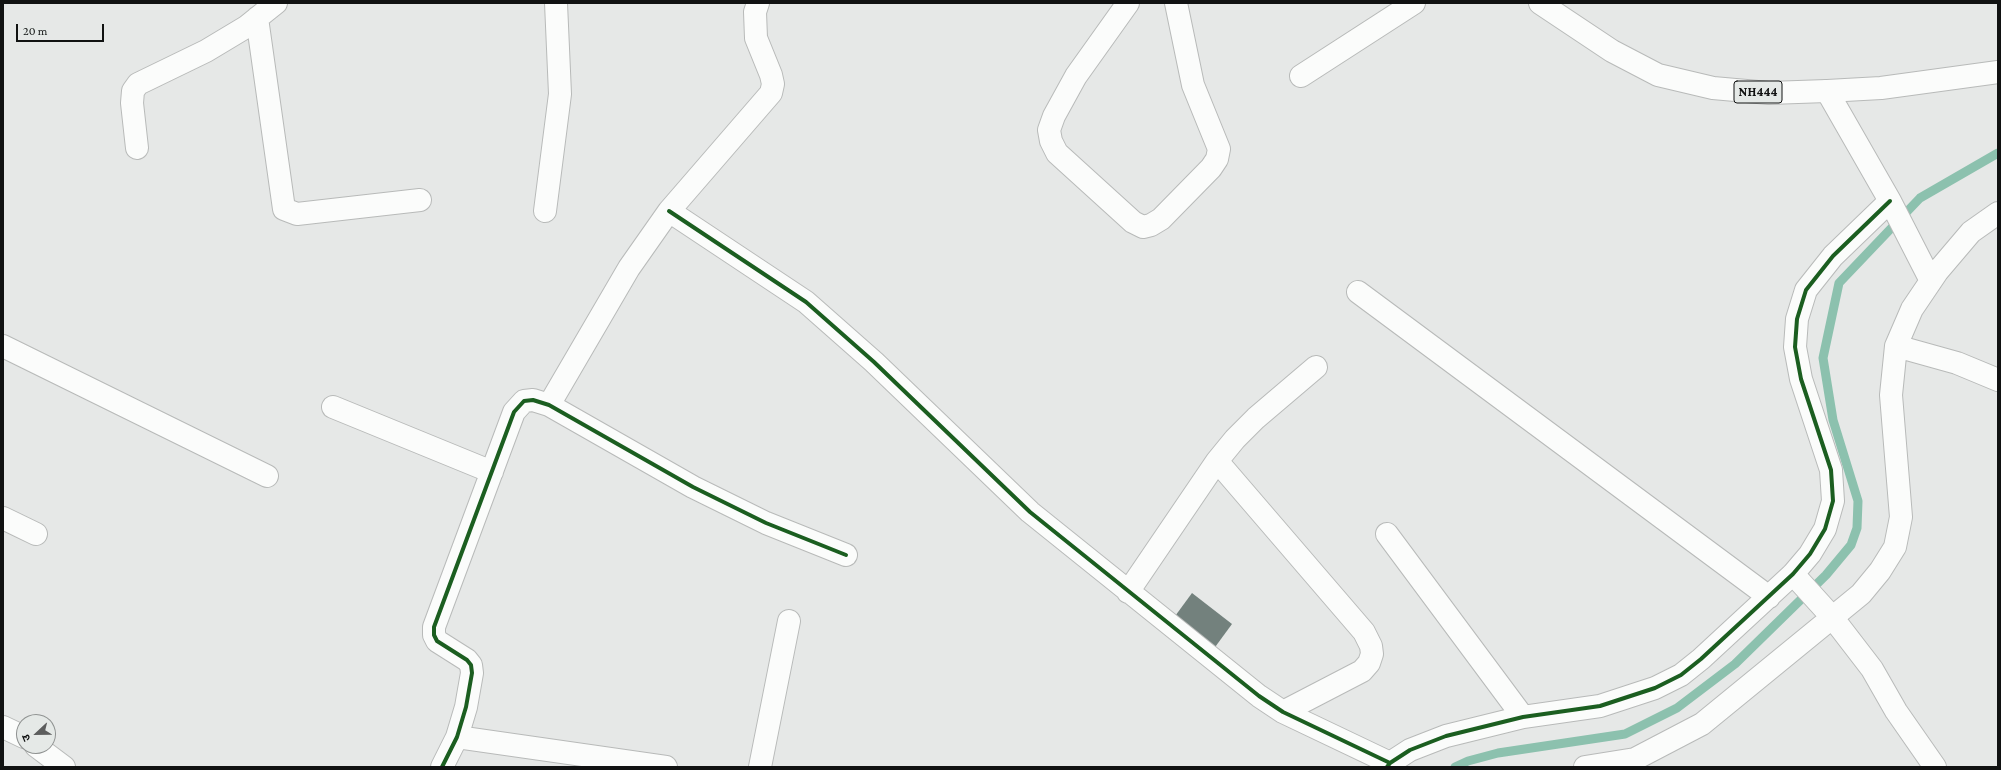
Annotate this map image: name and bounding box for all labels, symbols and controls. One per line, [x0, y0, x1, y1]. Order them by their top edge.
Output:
scale bar [18, 16, 106, 42]
text: 20 m [23, 24, 47, 38]
road number: NH444 [1734, 81, 1782, 103]
north arrow [16, 714, 56, 754]
text: उ [19, 733, 33, 743]

